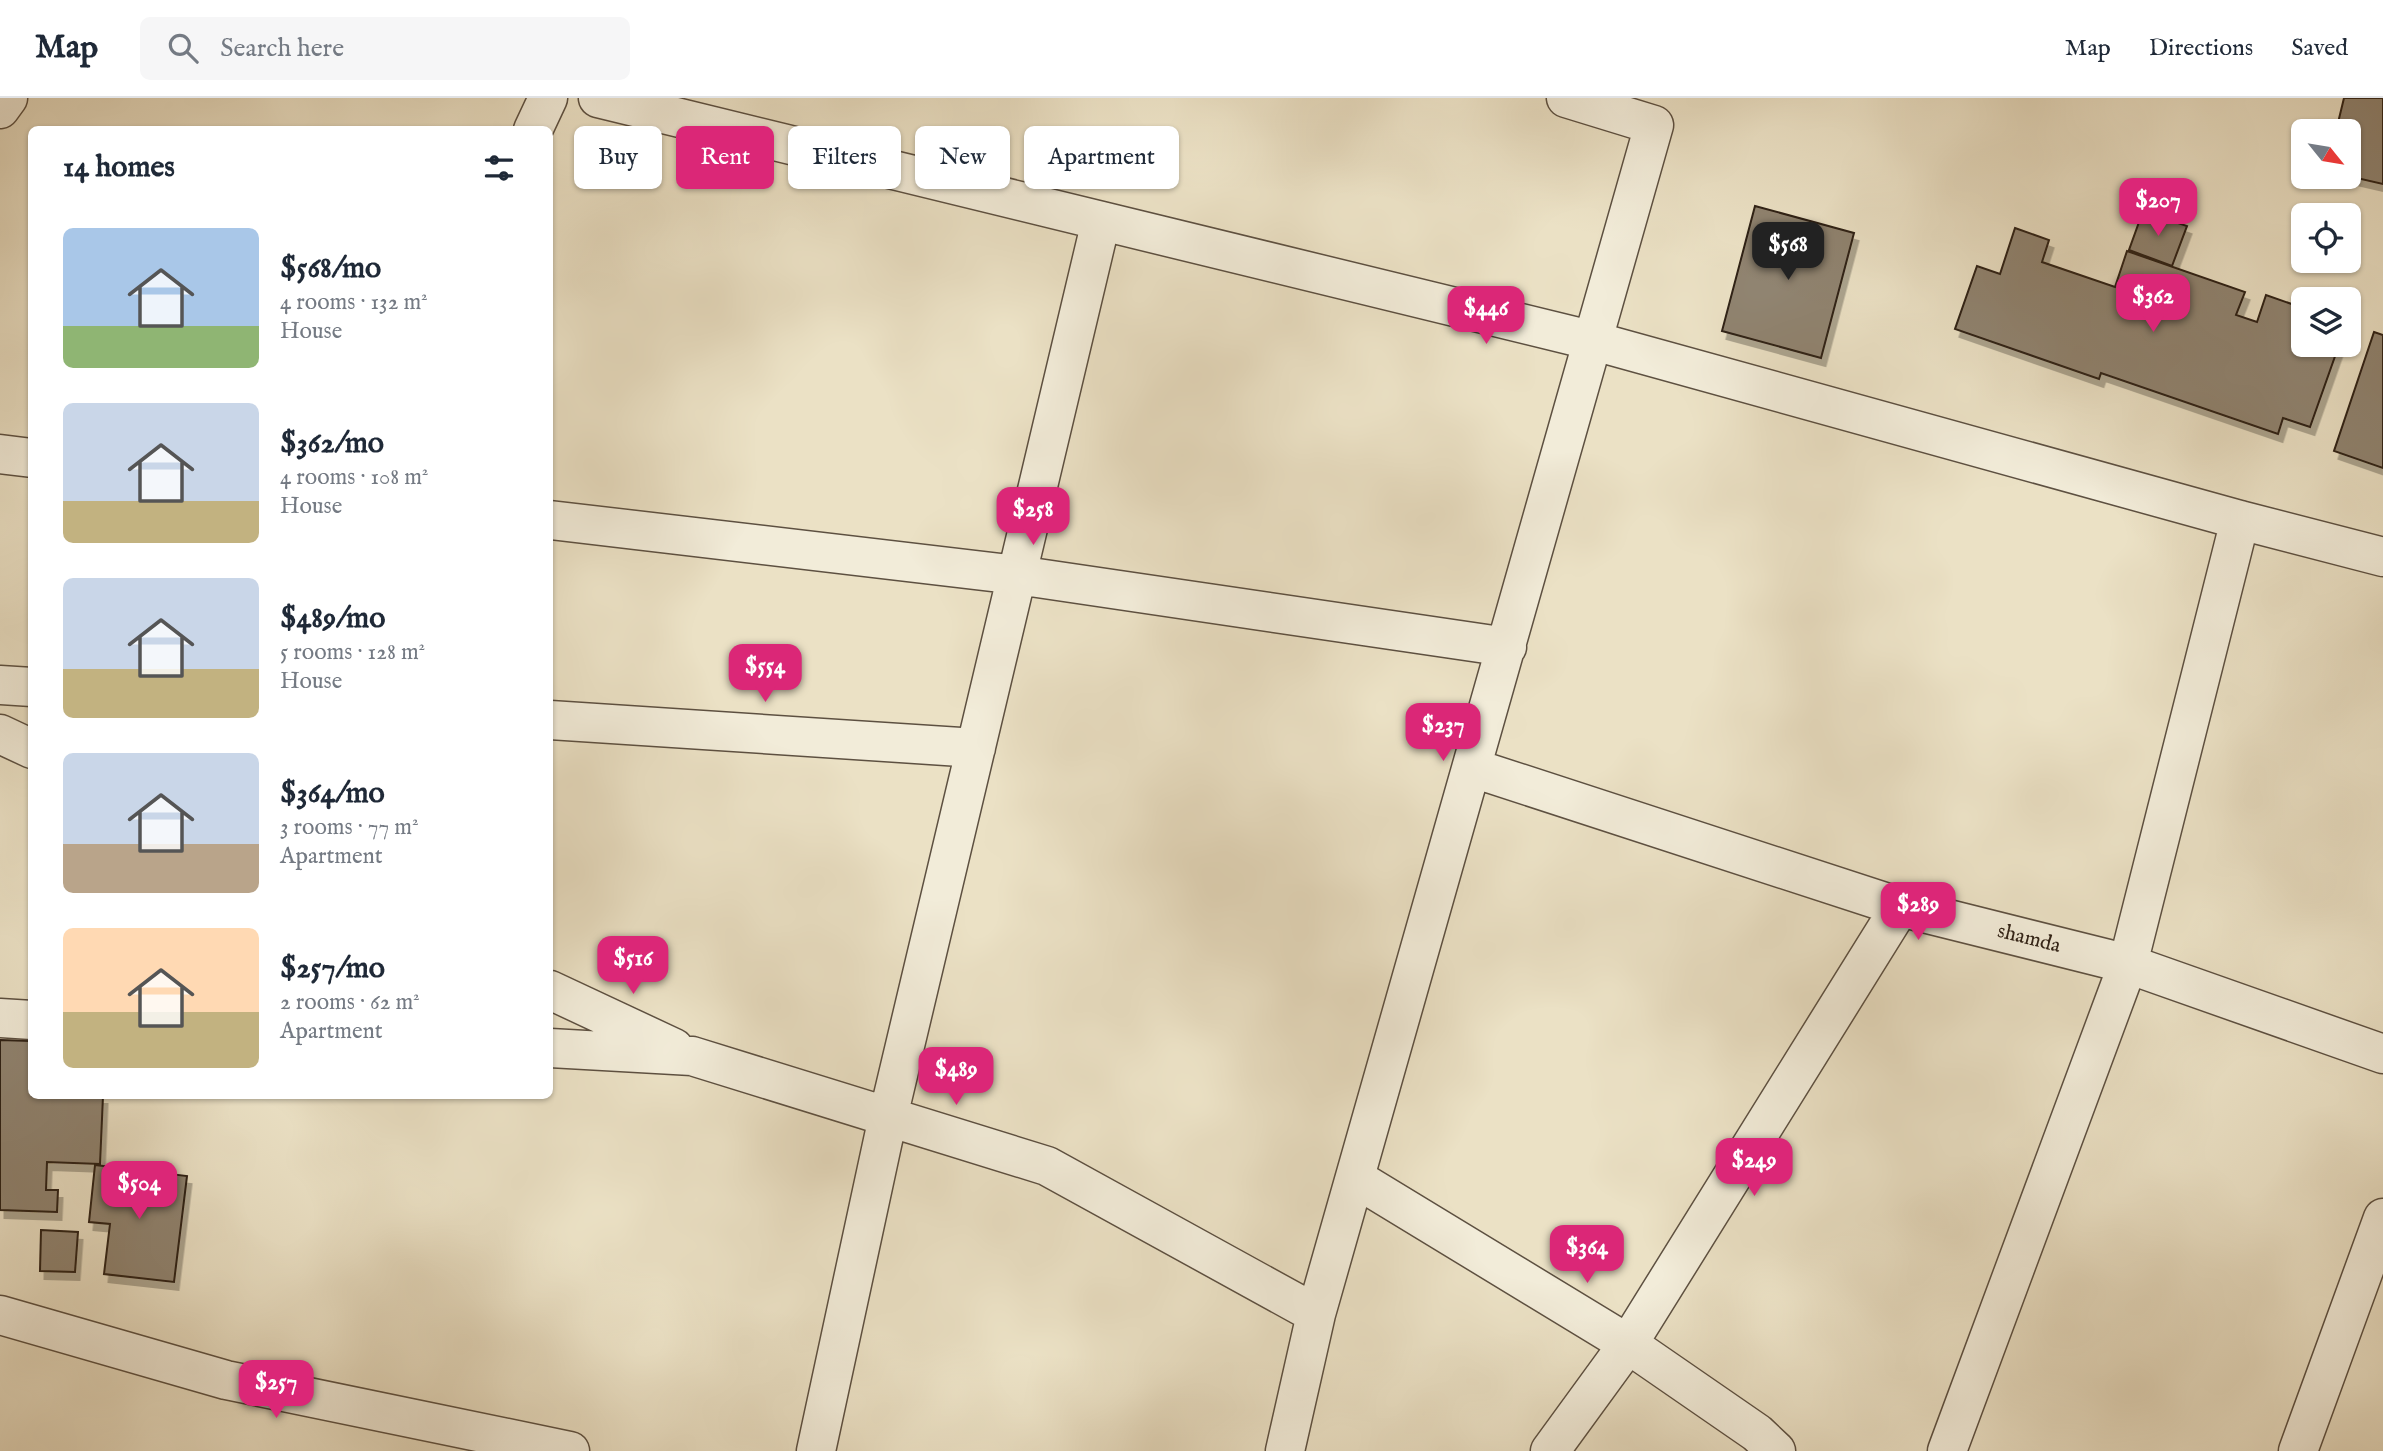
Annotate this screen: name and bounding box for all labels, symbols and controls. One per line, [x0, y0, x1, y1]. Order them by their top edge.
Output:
search box [140, 17, 630, 80]
text: Map [35, 27, 98, 69]
icon: search [164, 29, 202, 67]
text: Search here [220, 32, 344, 65]
text: Map [2065, 33, 2111, 64]
text: Directions [2149, 33, 2253, 64]
text: Saved [2291, 33, 2348, 64]
north arrow [2291, 119, 2361, 189]
map controls [2291, 119, 2361, 357]
chip: Buy [574, 126, 662, 189]
chip: Rent [676, 126, 774, 189]
chip: Filters [788, 126, 901, 189]
chip: New [915, 126, 1010, 189]
chip: Apartment [1024, 126, 1179, 189]
text: 14 homes [63, 149, 175, 187]
icon: filters [480, 149, 518, 187]
pin: $207 [2117, 178, 2199, 238]
text: $207 [2135, 186, 2181, 215]
button: locate [2291, 203, 2361, 273]
pin: $568 [1747, 222, 1829, 282]
text: $568 [1768, 230, 1808, 259]
text: $568/mo [280, 250, 381, 288]
icon: home [119, 256, 203, 340]
pin: $362 [2112, 274, 2194, 334]
text: $362 [2132, 282, 2174, 311]
pin: $446 [1445, 286, 1527, 346]
button: layers [2291, 287, 2361, 357]
text: 4 rooms · 132 m² [280, 288, 428, 317]
text: $446 [1464, 294, 1509, 323]
text: House [280, 317, 342, 346]
text: $362/mo [280, 425, 384, 463]
icon: home [119, 431, 203, 515]
text: 4 rooms · 108 m² [280, 463, 428, 492]
pin: $258 [992, 488, 1074, 547]
text: House [280, 492, 342, 521]
text: $258 [1013, 495, 1053, 524]
text: $489/mo [280, 600, 385, 638]
icon: home [119, 606, 203, 690]
text: 5 rooms · 128 m² [280, 638, 425, 667]
pin: $554 [724, 644, 806, 704]
text: $554 [745, 652, 785, 681]
text: House [280, 667, 342, 696]
pin: $237 [1402, 704, 1484, 763]
text: $237 [1422, 711, 1464, 740]
text: $364/mo [280, 775, 385, 813]
icon: home [119, 781, 203, 865]
text: 3 rooms · 77 m² [280, 813, 419, 842]
text: Apartment [280, 842, 383, 871]
pin: $289 [1877, 882, 1959, 942]
text: $289 [1897, 890, 1939, 919]
street label: shamda [1995, 918, 2064, 960]
pin: $516 [592, 936, 674, 996]
text: $516 [613, 944, 653, 973]
text: $257/mo [280, 950, 385, 988]
icon: home [119, 956, 203, 1040]
text: 2 rooms · 62 m² [280, 988, 420, 1017]
text: Apartment [280, 1017, 383, 1046]
pin: $489 [915, 1048, 997, 1107]
text: $489 [934, 1055, 978, 1084]
pin: $249 [1713, 1138, 1795, 1198]
text: $249 [1732, 1146, 1776, 1175]
pin: $504 [98, 1162, 180, 1221]
text: $504 [117, 1169, 161, 1198]
pin: $364 [1546, 1226, 1628, 1285]
text: $364 [1566, 1233, 1608, 1262]
pin: $257 [235, 1360, 317, 1420]
text: $257 [255, 1368, 297, 1397]

